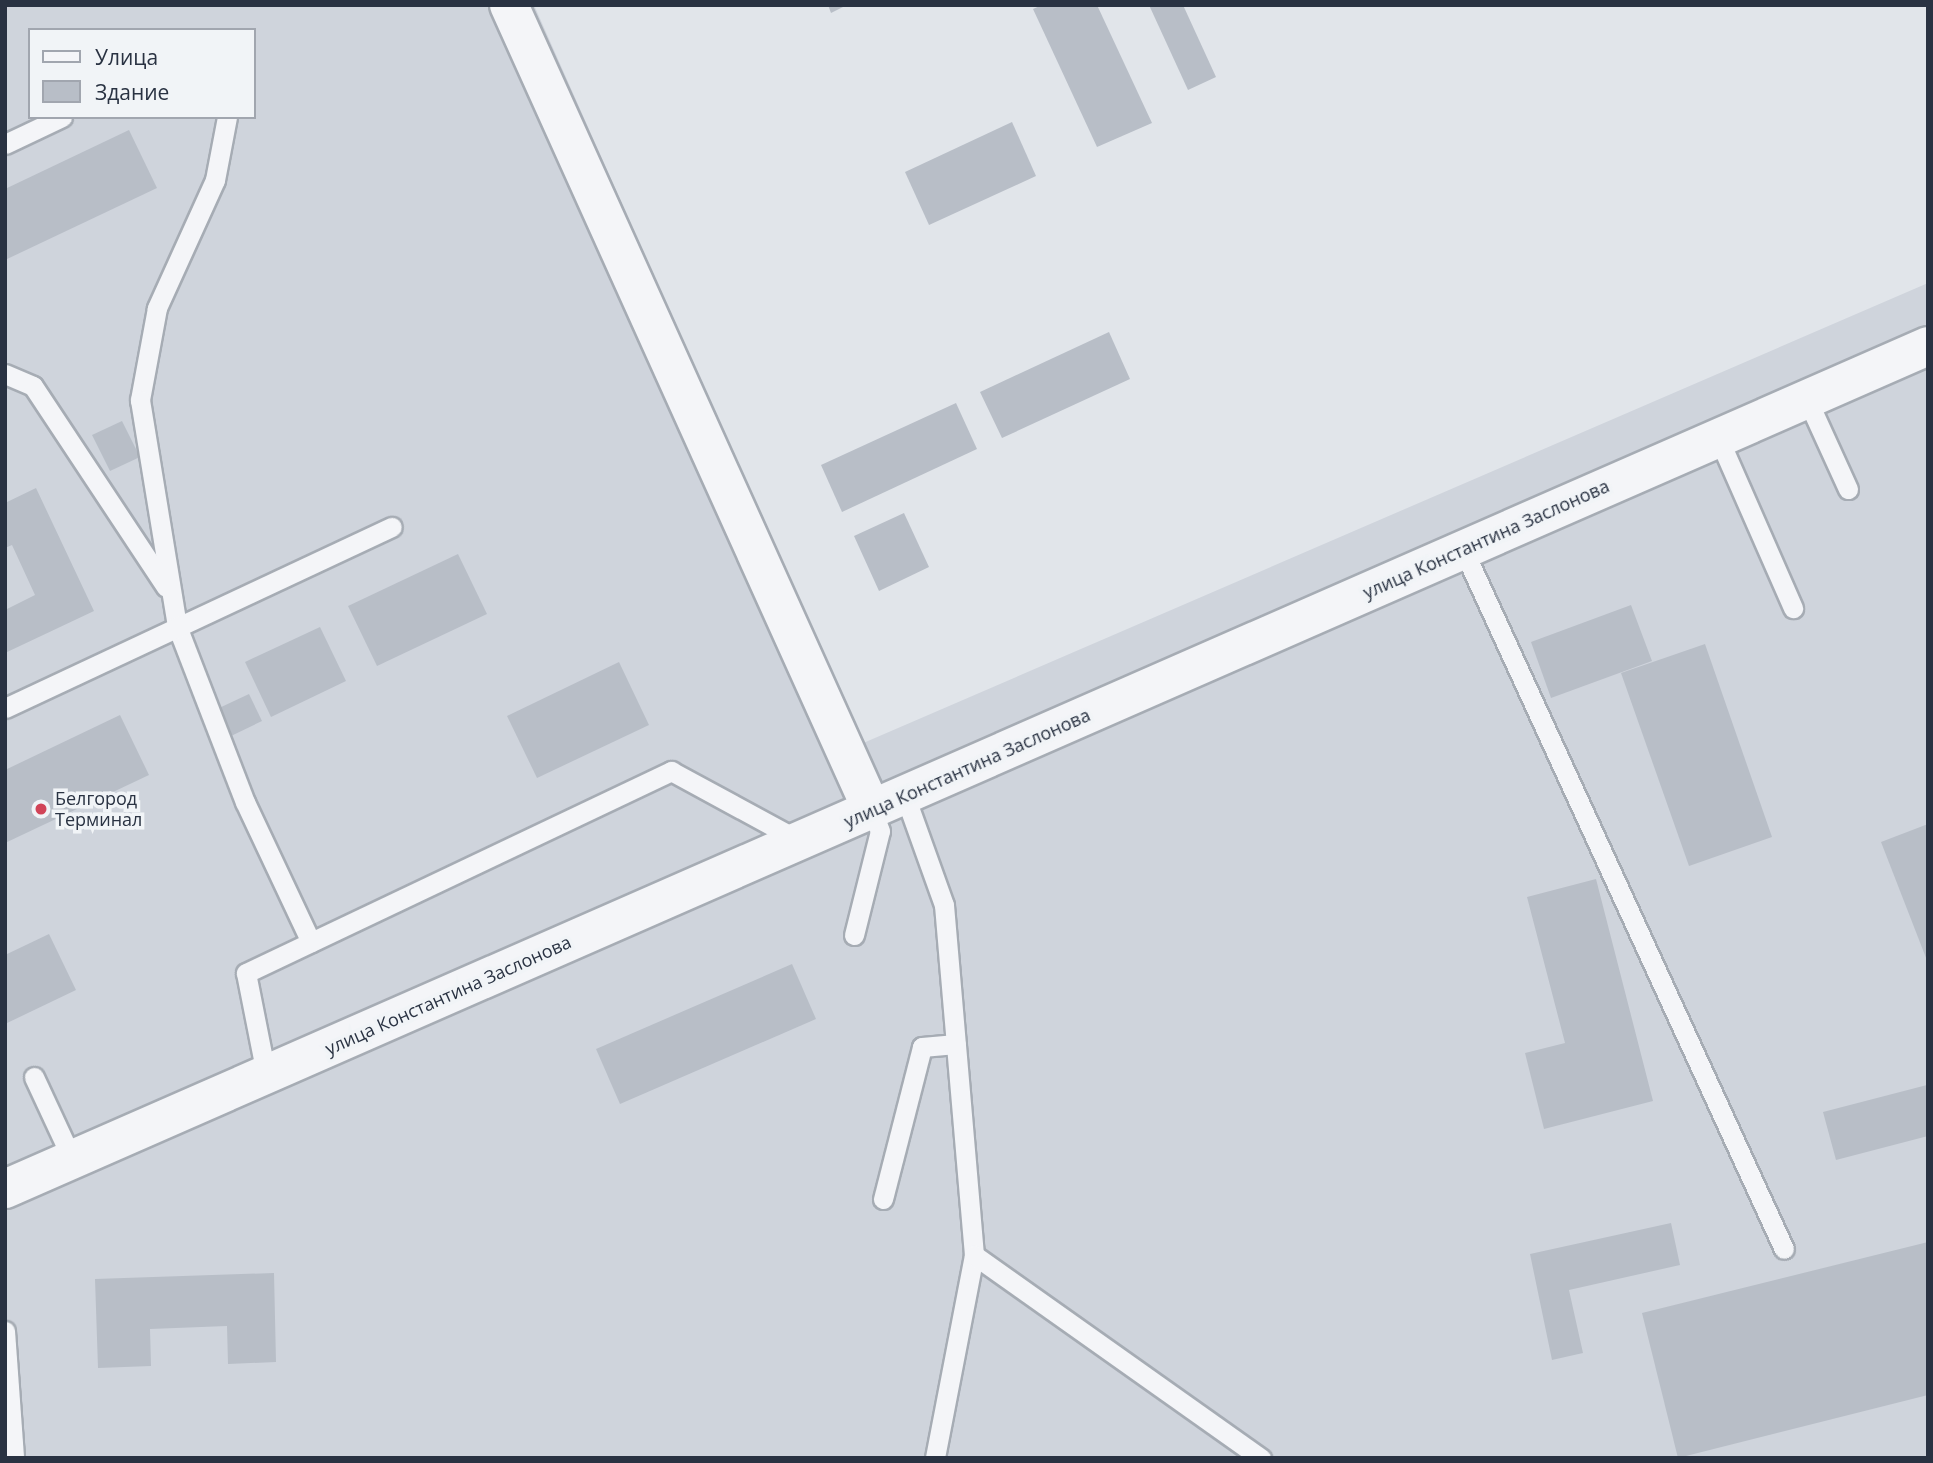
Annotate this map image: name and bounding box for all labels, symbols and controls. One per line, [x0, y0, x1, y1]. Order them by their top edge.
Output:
legend [28, 28, 256, 119]
text: Улица [95, 43, 158, 71]
text: Здание [95, 78, 169, 106]
street label: улица Константина Заслонова [1360, 475, 1612, 603]
street label: улица Константина Заслонова [841, 704, 1093, 832]
place label: Белгород Терминал [55, 788, 142, 830]
marker: Белгород Терминал [33, 801, 49, 817]
street label: улица Константина Заслонова [322, 931, 574, 1059]

